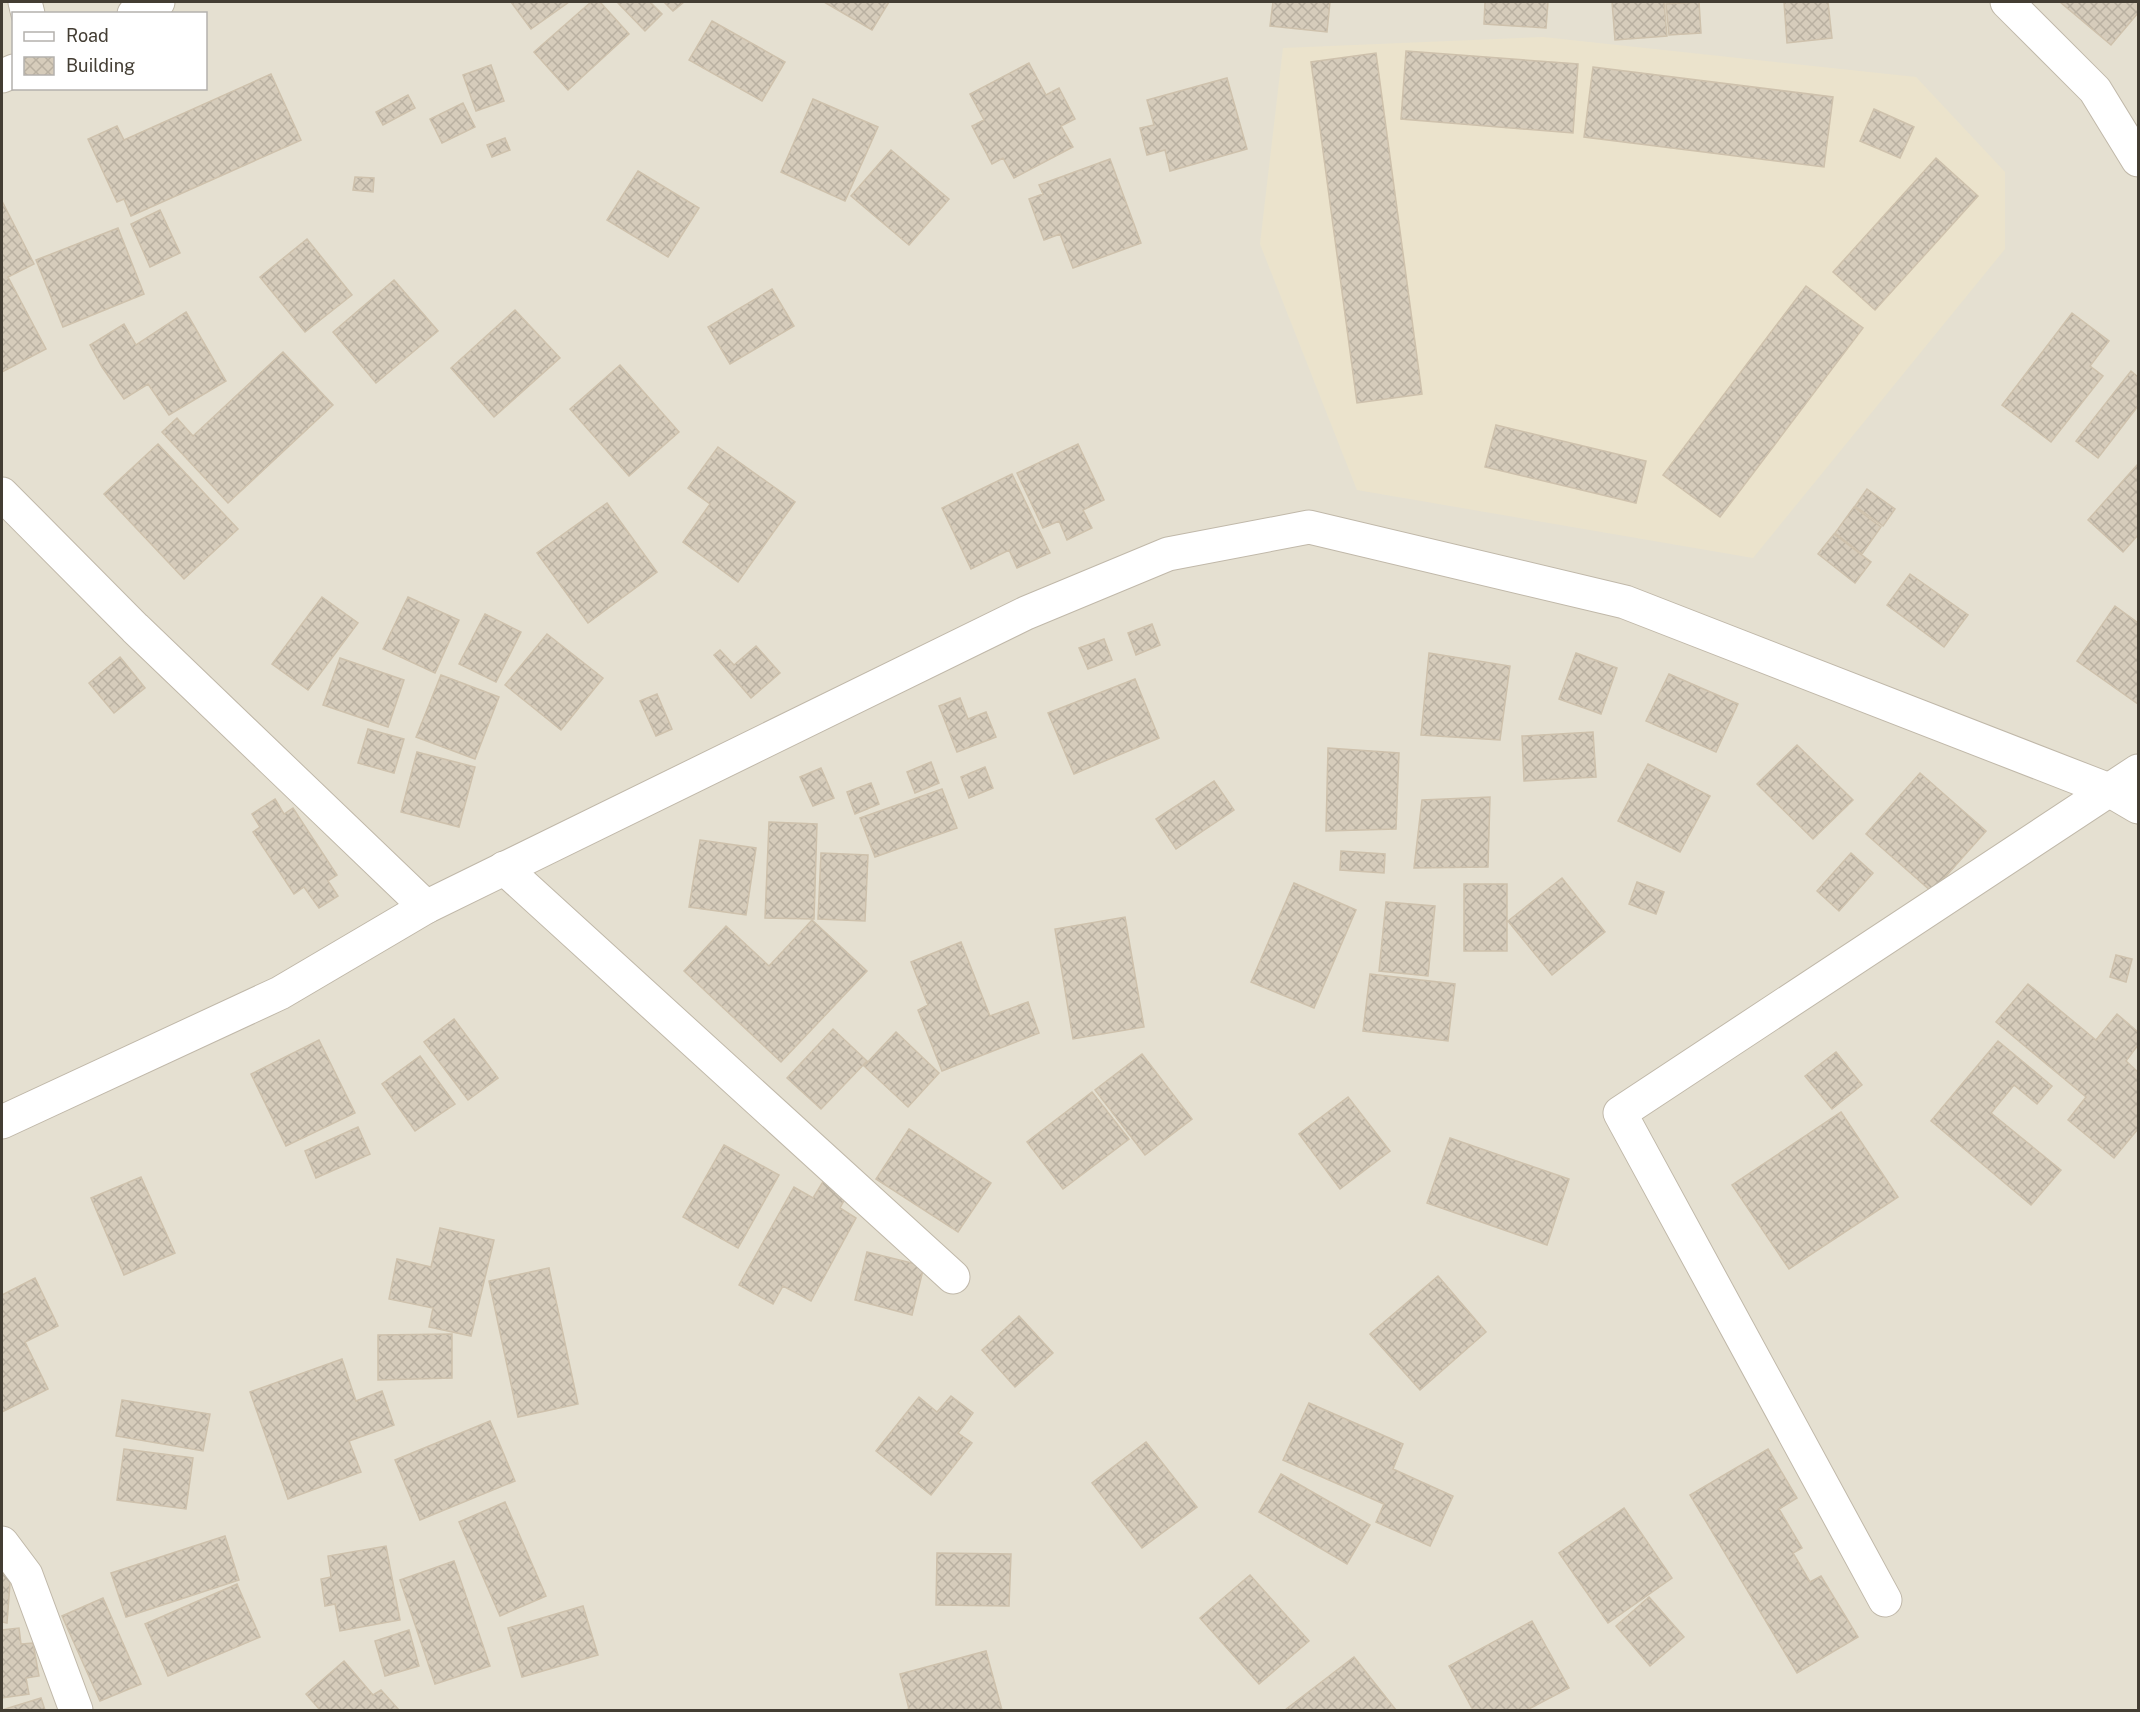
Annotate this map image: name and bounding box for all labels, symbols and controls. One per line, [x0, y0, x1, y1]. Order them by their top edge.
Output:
legend [12, 12, 207, 90]
text: Road [66, 25, 109, 46]
text: Building [66, 55, 135, 76]

